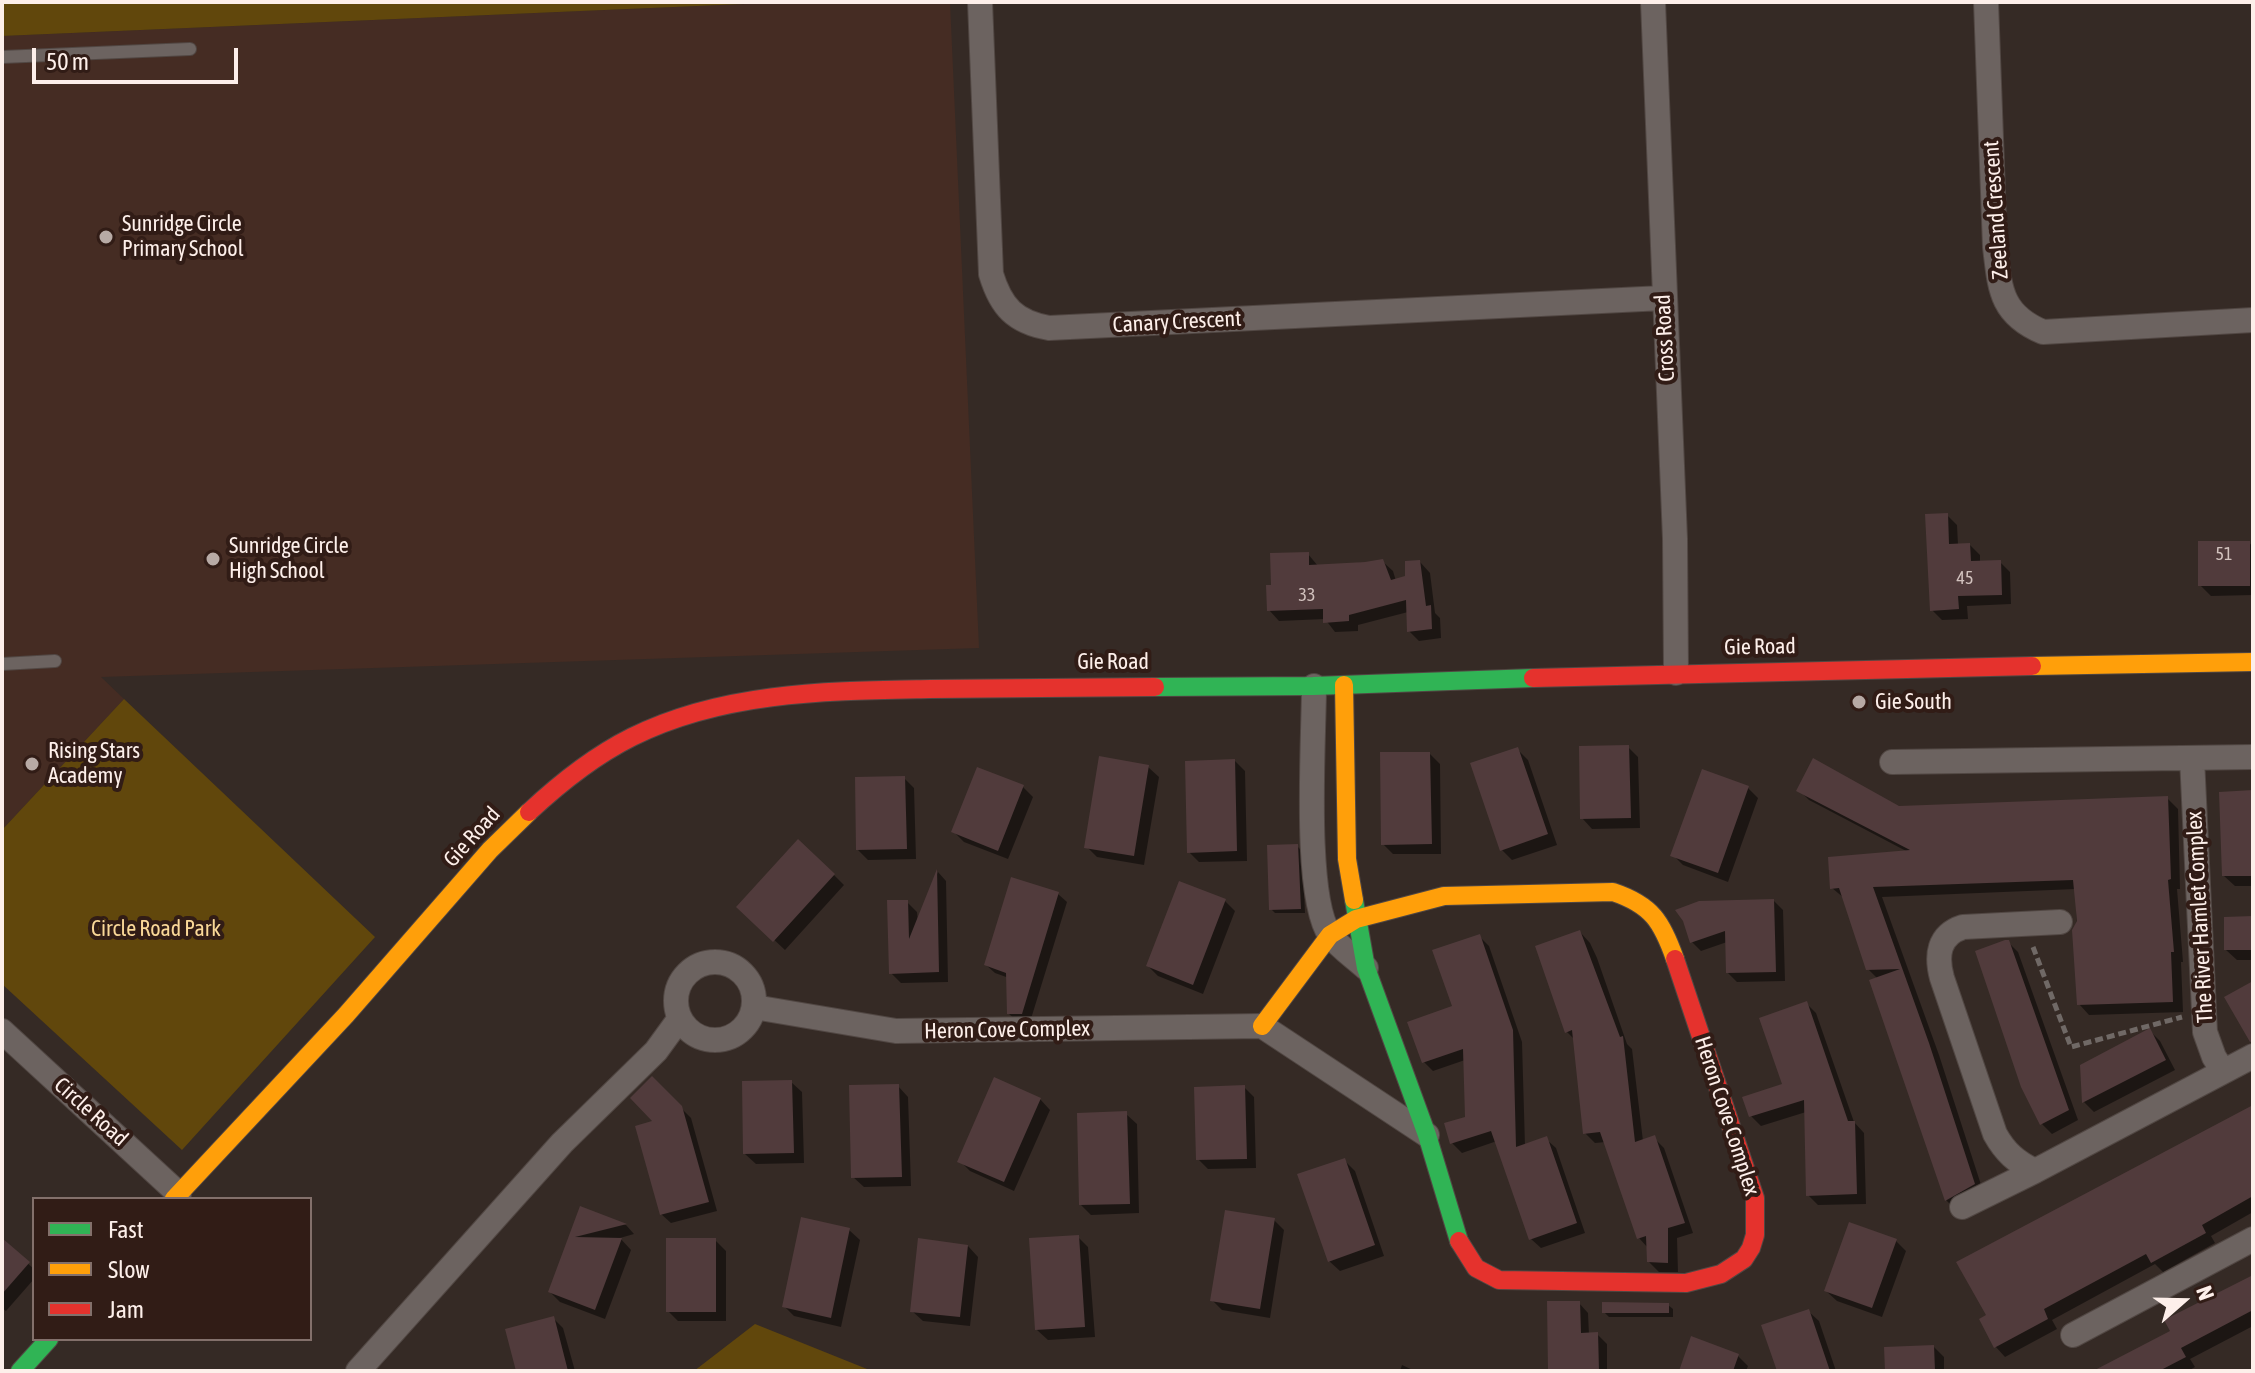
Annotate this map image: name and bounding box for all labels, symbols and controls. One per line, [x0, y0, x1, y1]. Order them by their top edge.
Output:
scale bar [36, 32, 242, 82]
text: 50 m [46, 48, 89, 75]
street label: Zeeland Crescent [1978, 140, 2014, 280]
place label: Sunridge Circle Primary School [122, 211, 244, 262]
marker: Sunridge Circle Primary School [97, 228, 115, 246]
street label: Cross Road [1650, 294, 1680, 382]
street label: Canary Crescent [1112, 305, 1242, 339]
place label: Sunridge Circle High School [229, 533, 349, 584]
house number: 51 [2216, 543, 2232, 565]
marker: Sunridge Circle High School [204, 550, 222, 568]
house number: 45 [1957, 567, 1973, 589]
house number: 33 [1299, 584, 1315, 606]
street label: Gie Road [1724, 633, 1796, 661]
street label: Gie Road [1077, 649, 1149, 675]
place label: Gie South [1875, 689, 1952, 715]
marker: Gie South [1850, 693, 1868, 711]
place label: Rising Stars Academy [48, 738, 140, 790]
marker: Rising Stars Academy [23, 755, 41, 773]
street label: Gie Road [438, 802, 506, 872]
street label: The River Hamlet Complex [2181, 811, 2219, 1023]
park label: Circle Road Park [91, 916, 221, 942]
street label: Heron Cove Complex [924, 1015, 1090, 1045]
street label: Heron Cove Complex [1689, 1033, 1765, 1199]
street label: Circle Road [49, 1072, 133, 1152]
legend [32, 1197, 312, 1341]
text: Fast [108, 1216, 144, 1243]
text: Slow [108, 1256, 150, 1283]
north arrow [2143, 1261, 2223, 1341]
text: N [2191, 1282, 2220, 1303]
text: Jam [108, 1296, 144, 1323]

